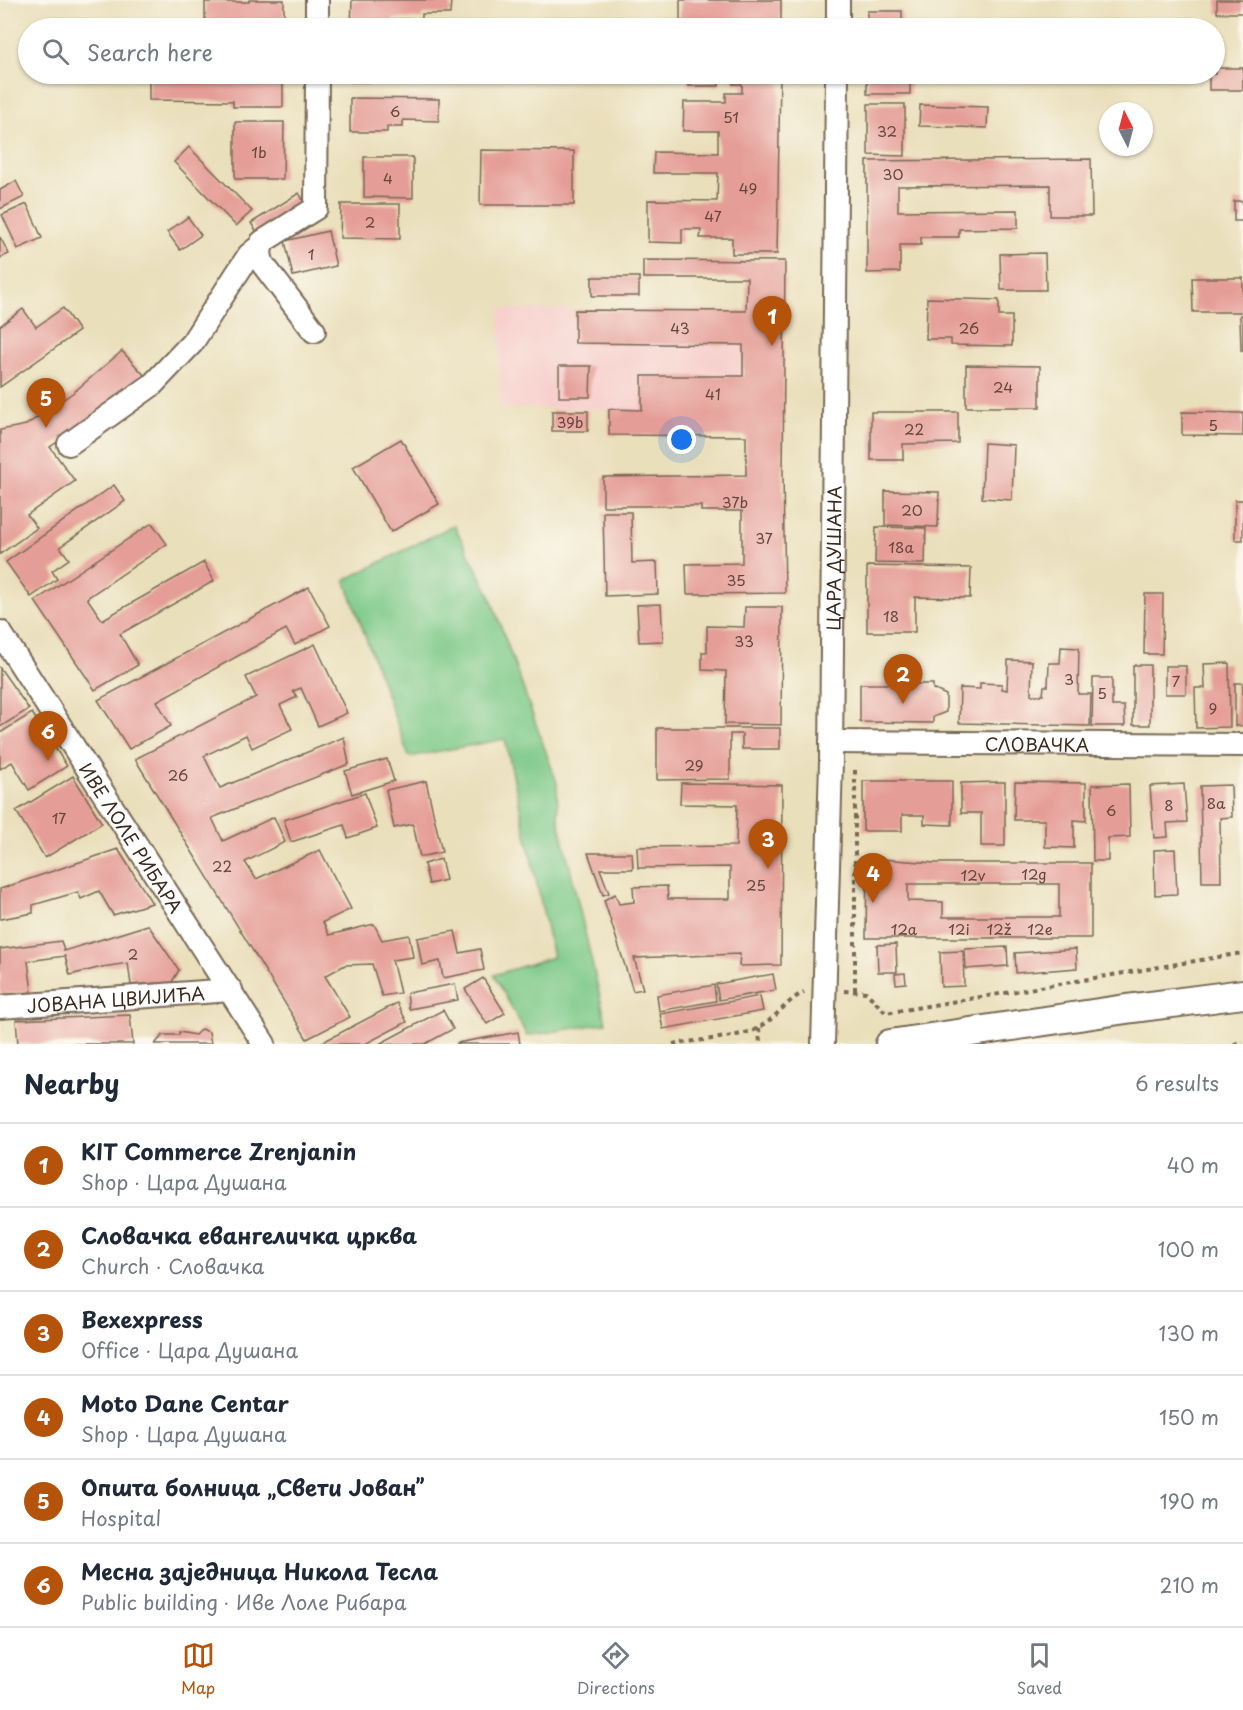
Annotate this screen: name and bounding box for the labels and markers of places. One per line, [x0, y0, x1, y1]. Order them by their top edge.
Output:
pin: 1 [752, 296, 792, 346]
pin: 5 [26, 378, 66, 428]
pin: 2 [884, 654, 922, 704]
pin: 6 [28, 712, 68, 761]
pin: 3 [748, 820, 788, 869]
pin: 4 [854, 854, 892, 903]

